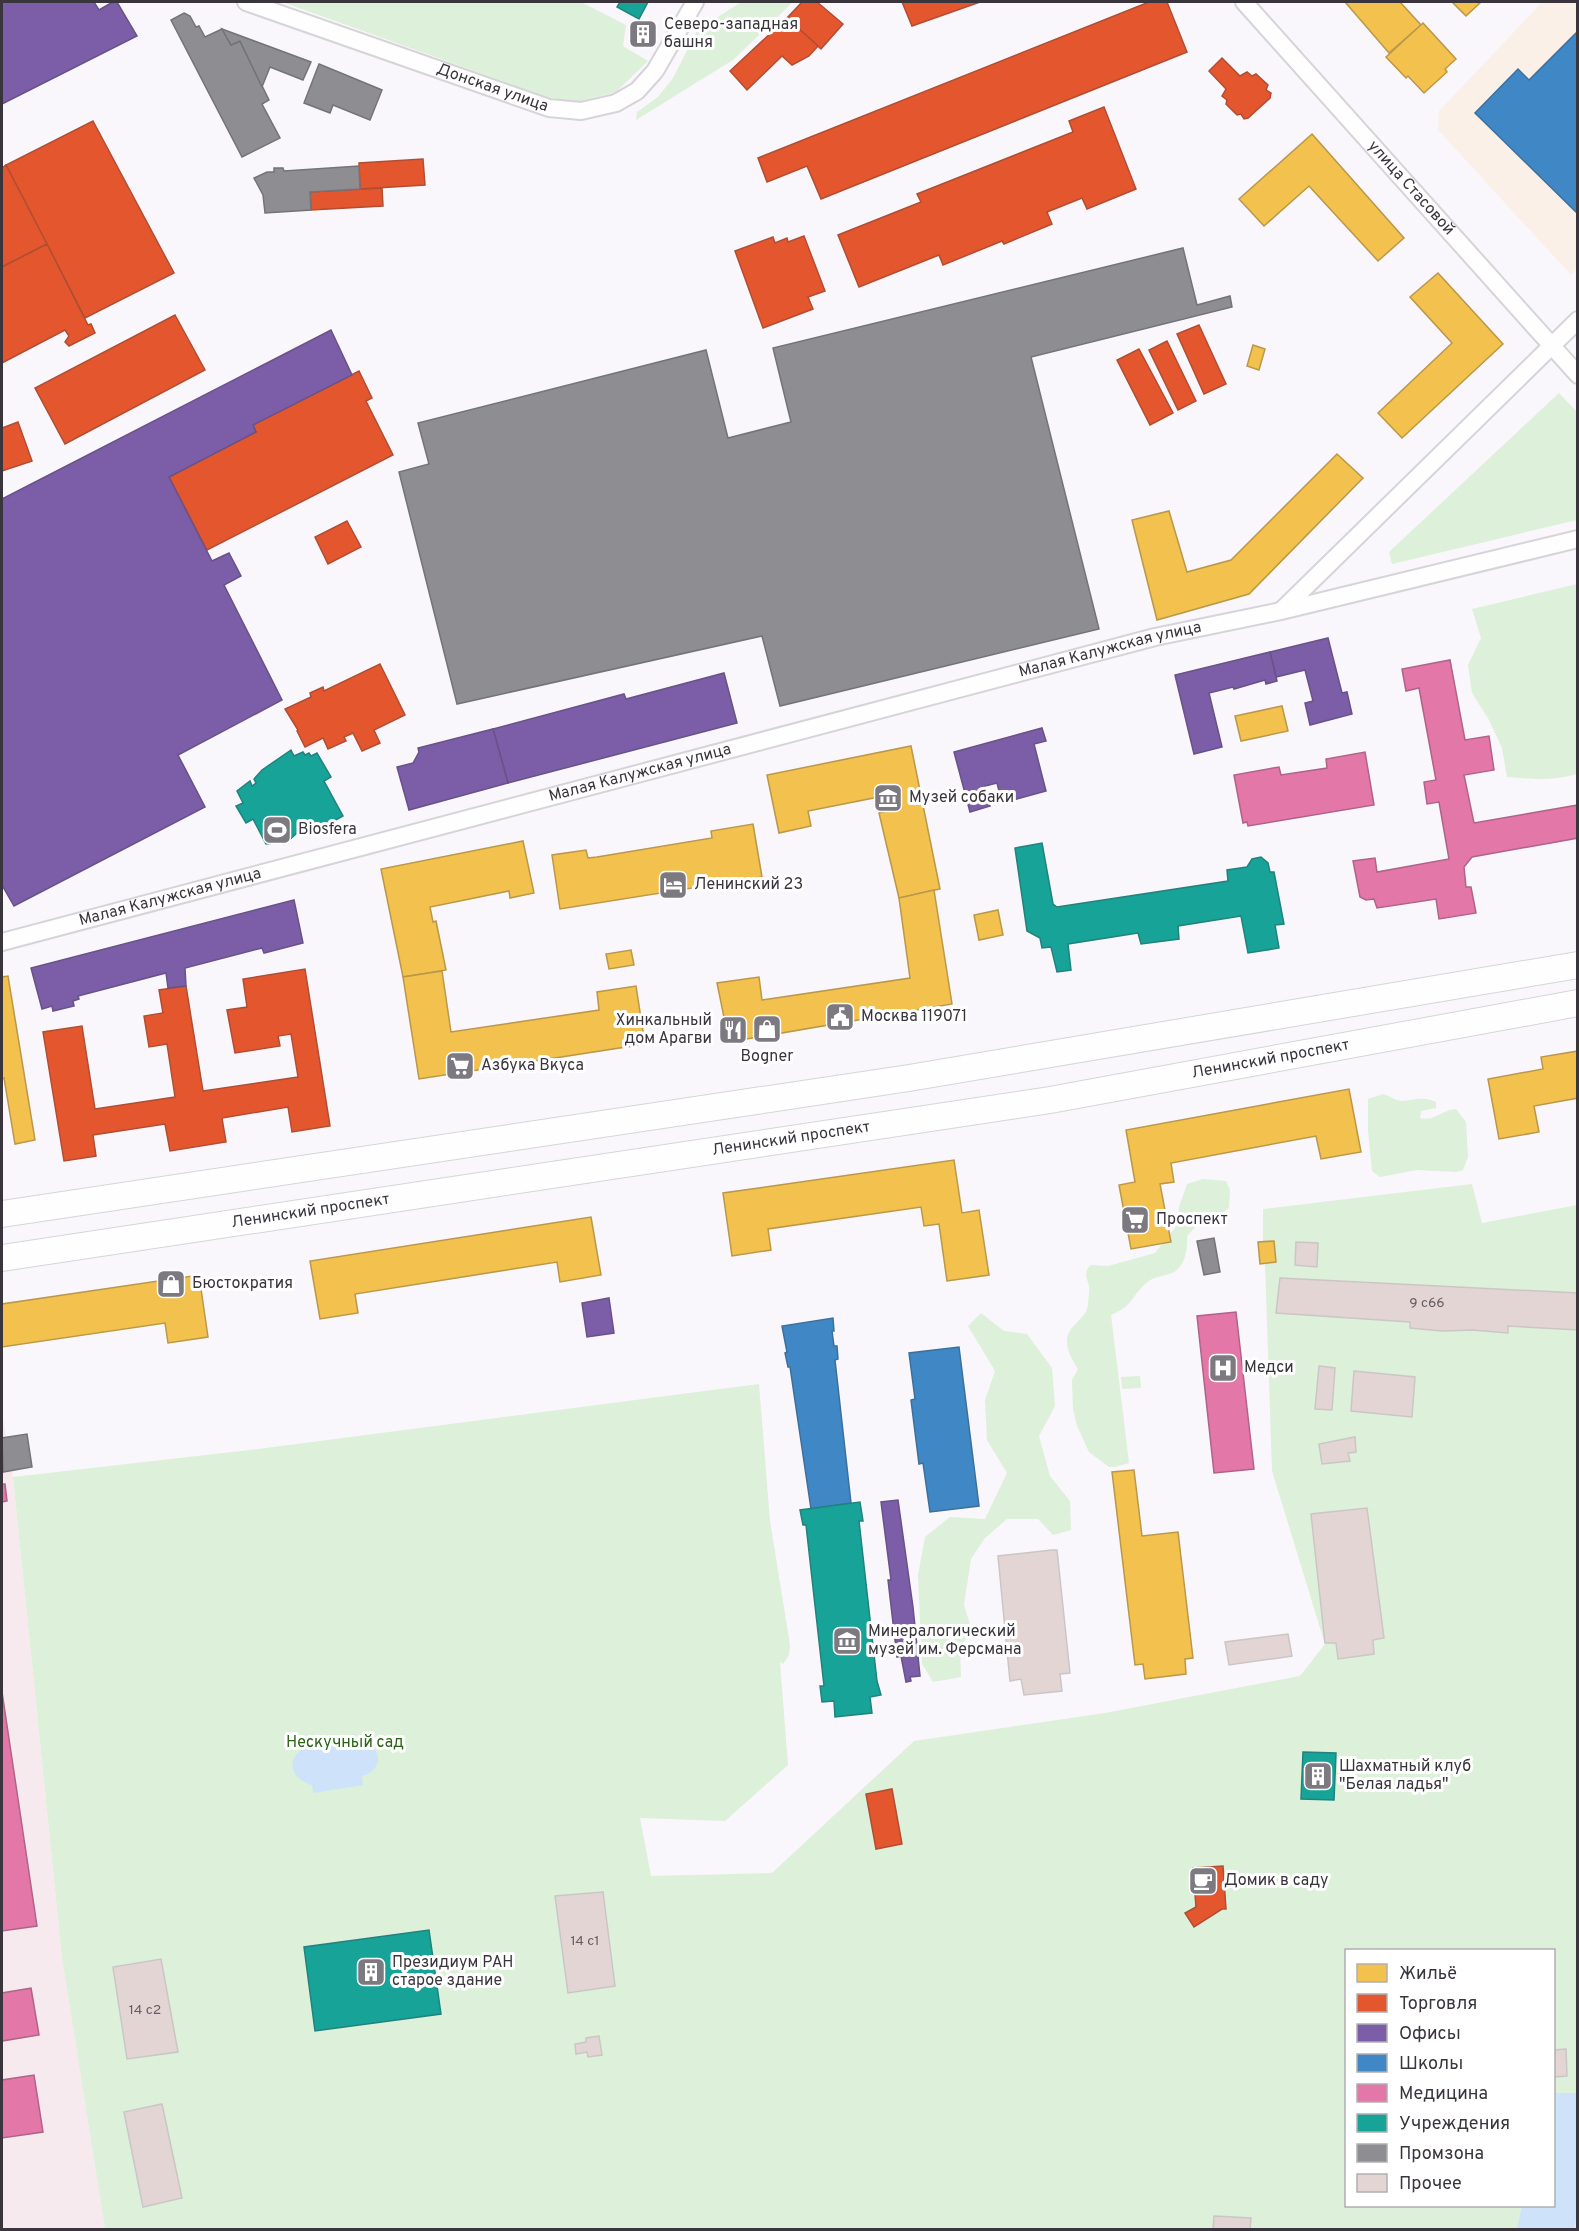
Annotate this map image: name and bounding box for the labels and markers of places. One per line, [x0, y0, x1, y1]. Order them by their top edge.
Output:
place label: Северо-западная башня [664, 15, 798, 53]
building icon: Северо-западная башня [627, 18, 659, 50]
museum icon: Музей собаки [872, 782, 904, 814]
place label: Музей собаки [909, 788, 1014, 808]
sports icon: Biosfera [261, 814, 293, 846]
place label: Biosfera [298, 820, 357, 840]
hotel icon: Ленинский 23 [657, 869, 689, 901]
place label: Ленинский 23 [694, 875, 803, 895]
public building icon: Москва 119071 [824, 1001, 856, 1033]
place label: Москва 119071 [861, 1007, 967, 1027]
place label: Хинкальный дом Арагви [616, 1011, 712, 1049]
shop icon: Bogner [751, 1013, 783, 1045]
restaurant icon: Хинкальный дом Арагви [717, 1014, 749, 1046]
place label: Bogner [740, 1047, 794, 1067]
supermarket icon: Азбука Вкуса [444, 1050, 476, 1082]
place label: Азбука Вкуса [481, 1056, 584, 1076]
supermarket icon: Проспект [1119, 1204, 1151, 1236]
place label: Проспект [1156, 1210, 1228, 1230]
shop icon: Бюстократия [155, 1268, 187, 1300]
place label: Бюстократия [192, 1274, 293, 1294]
hospital icon: Медси [1207, 1352, 1239, 1384]
place label: Медси [1244, 1358, 1294, 1378]
place label: Минералогический музей им. Ферсмана [868, 1622, 1022, 1660]
museum icon: Минералогический музей им. Ферсмана [831, 1625, 863, 1657]
place label: Шахматный клуб "Белая ладья" [1339, 1757, 1471, 1795]
building icon: Шахматный клуб "Белая ладья" [1302, 1760, 1334, 1792]
cafe icon: Домик в саду [1187, 1865, 1219, 1897]
place label: Домик в саду [1224, 1871, 1328, 1891]
place label: Президиум РАН старое здание [392, 1953, 514, 1991]
building icon: Президиум РАН старое здание [355, 1956, 387, 1988]

